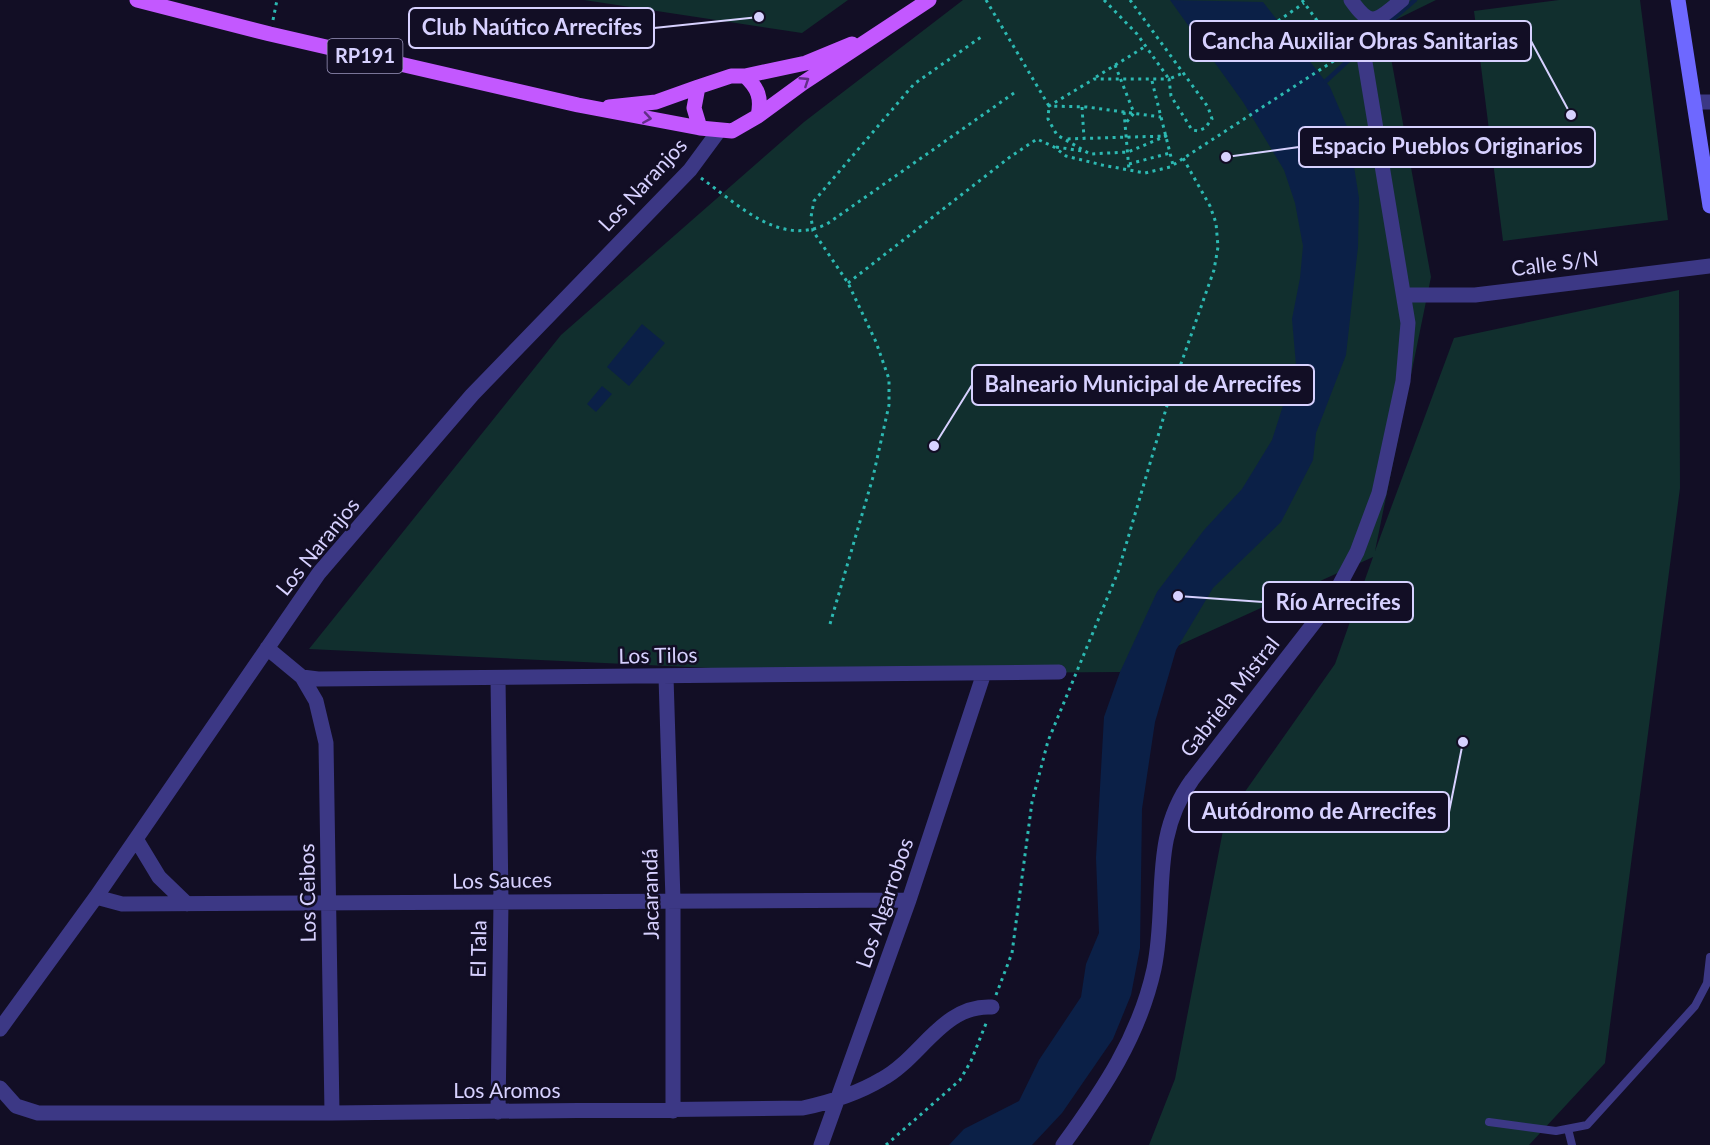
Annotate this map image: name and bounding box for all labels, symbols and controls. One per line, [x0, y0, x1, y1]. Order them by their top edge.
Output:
callout: Club Naútico Arrecifes [409, 8, 654, 48]
text: Club Naútico Arrecifes [422, 13, 642, 40]
callout: Cancha Auxiliar Obras Sanitarias [1190, 21, 1531, 61]
text: Cancha Auxiliar Obras Sanitarias [1202, 27, 1518, 54]
road number: RP191 [328, 39, 403, 73]
one-way arrow [799, 77, 810, 88]
one-way arrow [643, 112, 652, 124]
callout: Espacio Pueblos Originarios [1299, 127, 1595, 167]
street label: Los Naranjos [592, 132, 691, 236]
text: Espacio Pueblos Originarios [1311, 132, 1583, 159]
street label: Calle S/N [1510, 245, 1600, 280]
callout: Balneario Municipal de Arrecifes [972, 365, 1314, 405]
text: Balneario Municipal de Arrecifes [985, 370, 1301, 397]
street label: Los Naranjos [270, 492, 364, 600]
callout: Río Arrecifes [1263, 582, 1413, 622]
text: Río Arrecifes [1275, 588, 1401, 615]
street label: Gabriela Mistral [1174, 631, 1284, 761]
street label: Los Tilos [618, 641, 698, 668]
callout: Autódromo de Arrecifes [1189, 792, 1449, 832]
text: Autódromo de Arrecifes [1201, 797, 1436, 824]
street label: Los Algarrobos [850, 834, 917, 971]
street label: Los Ceibos [293, 843, 320, 943]
street label: Jacarandá [636, 848, 663, 940]
street label: Los Sauces [452, 866, 552, 893]
street label: El Tala [464, 920, 491, 978]
street label: Los Aromos [453, 1077, 561, 1102]

